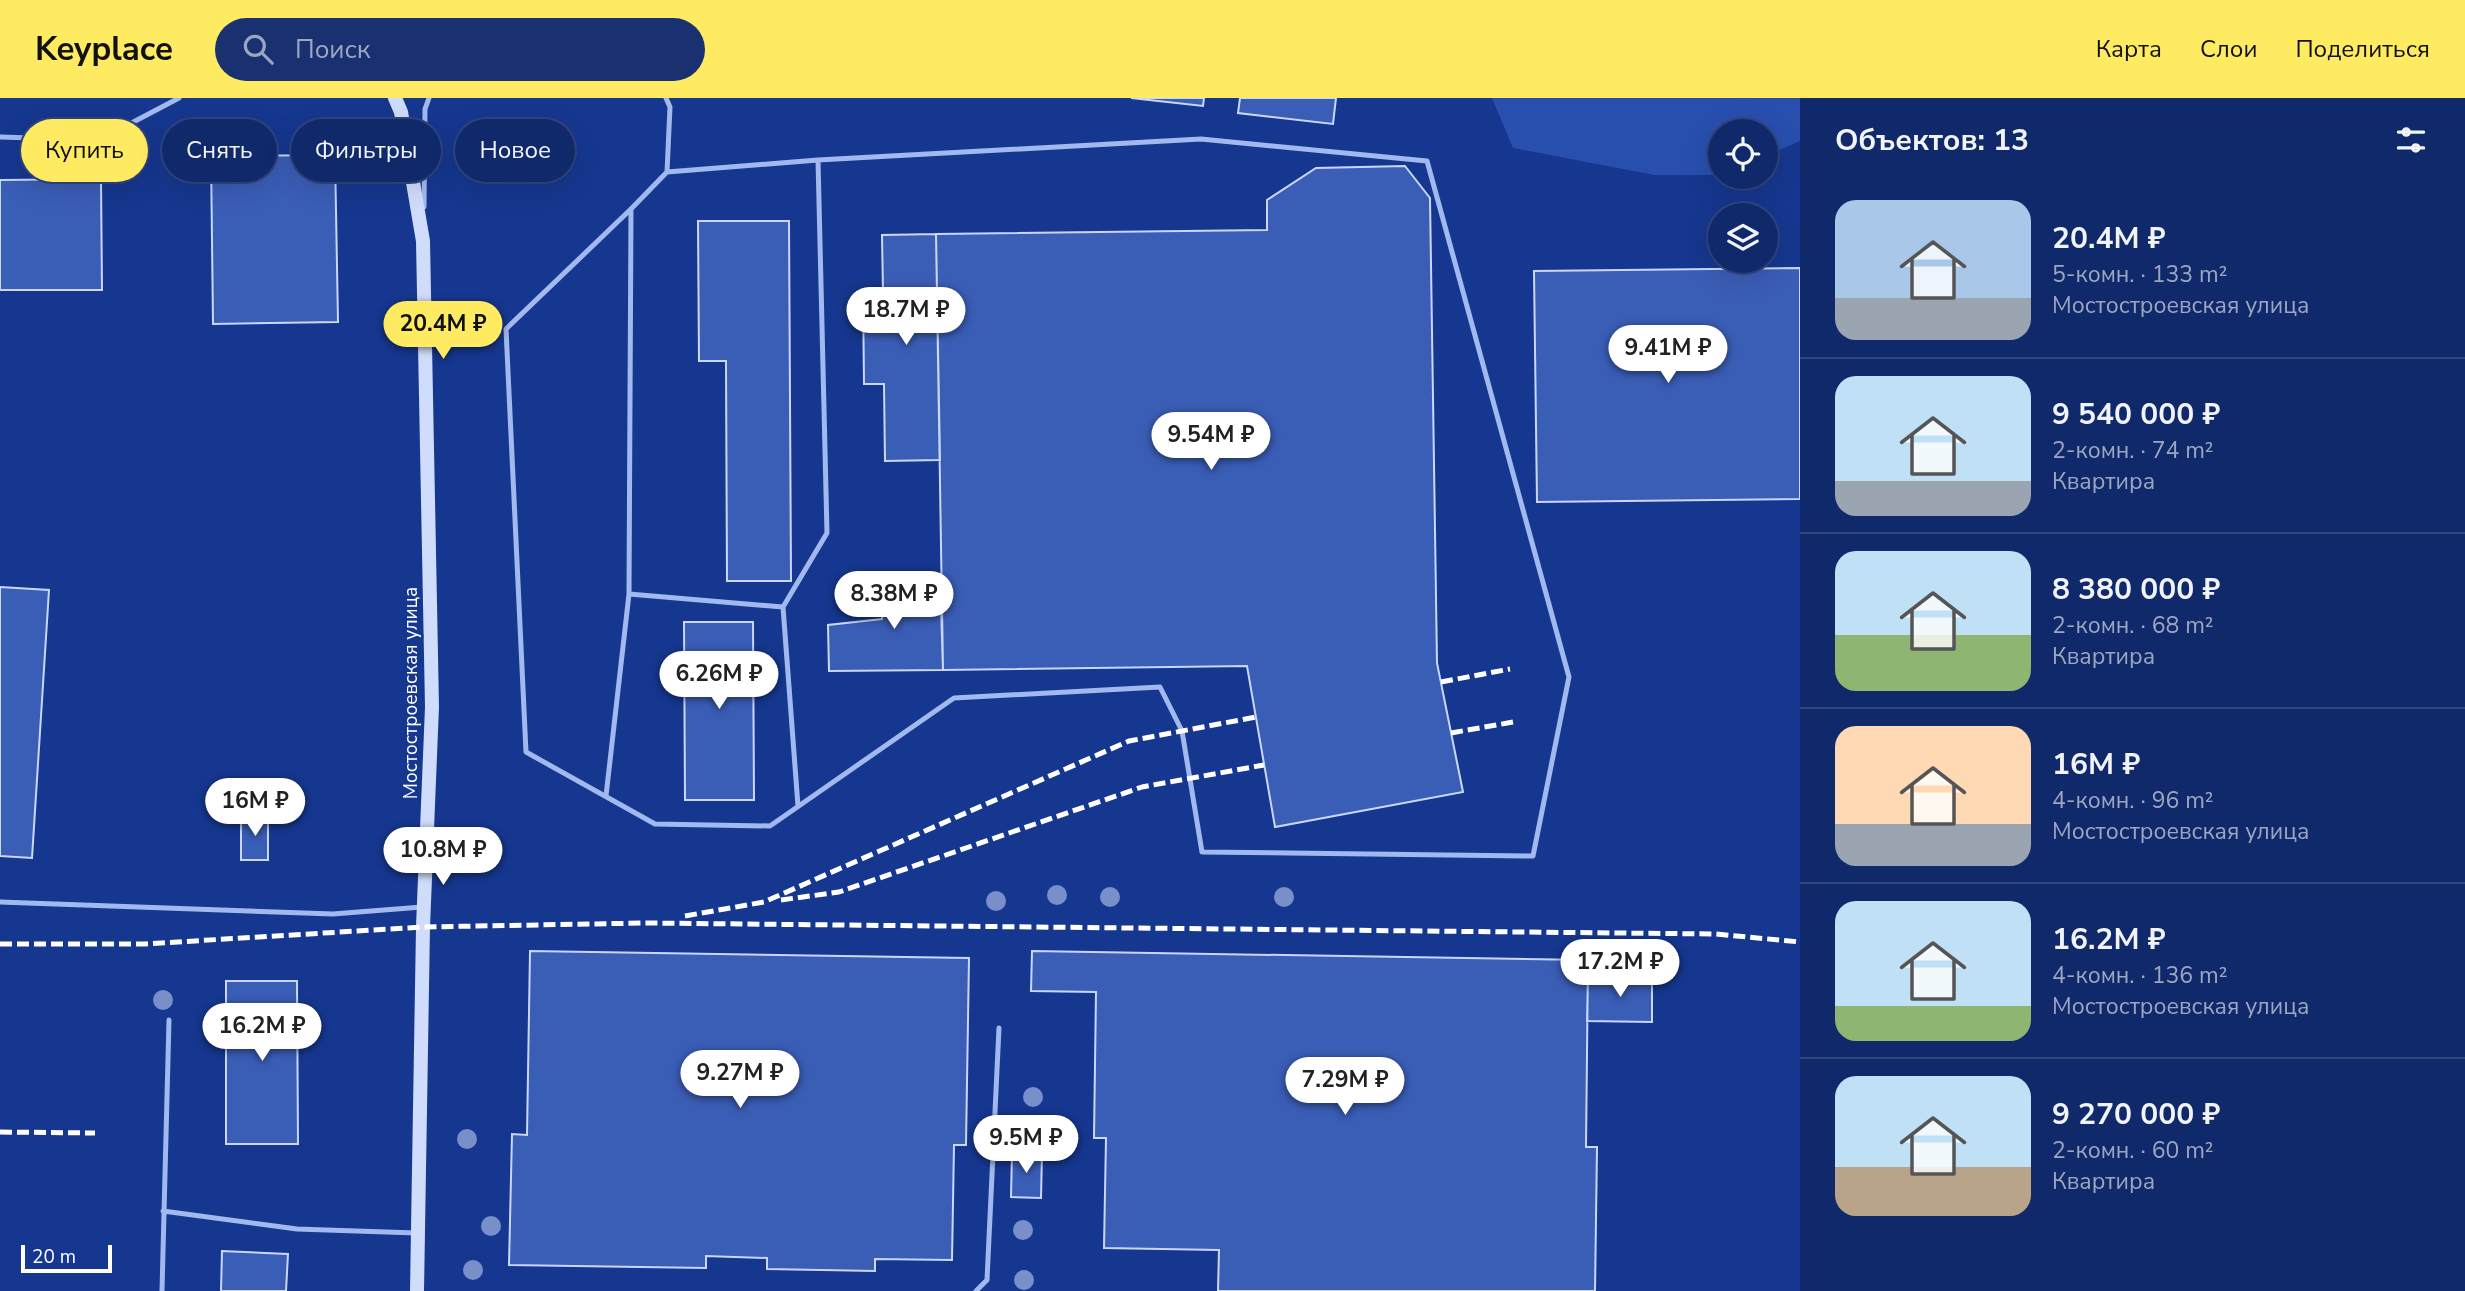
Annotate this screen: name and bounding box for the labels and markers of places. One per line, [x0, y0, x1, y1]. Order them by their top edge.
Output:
pin: 18.7M ₽ [841, 288, 971, 347]
pin: 20.4M ₽ [378, 302, 508, 361]
pin: 9.41M ₽ [1603, 326, 1733, 385]
pin: 9.54M ₽ [1146, 412, 1276, 472]
pin: 8.38M ₽ [829, 572, 959, 631]
pin: 6.26M ₽ [654, 652, 784, 711]
pin: 16M ₽ [206, 778, 304, 838]
pin: 10.8M ₽ [378, 828, 508, 887]
pin: 17.2M ₽ [1555, 940, 1685, 999]
pin: 16.2M ₽ [197, 1004, 327, 1063]
pin: 9.27M ₽ [675, 1051, 805, 1110]
pin: 7.29M ₽ [1280, 1058, 1410, 1117]
pin: 9.5M ₽ [969, 1116, 1083, 1175]

